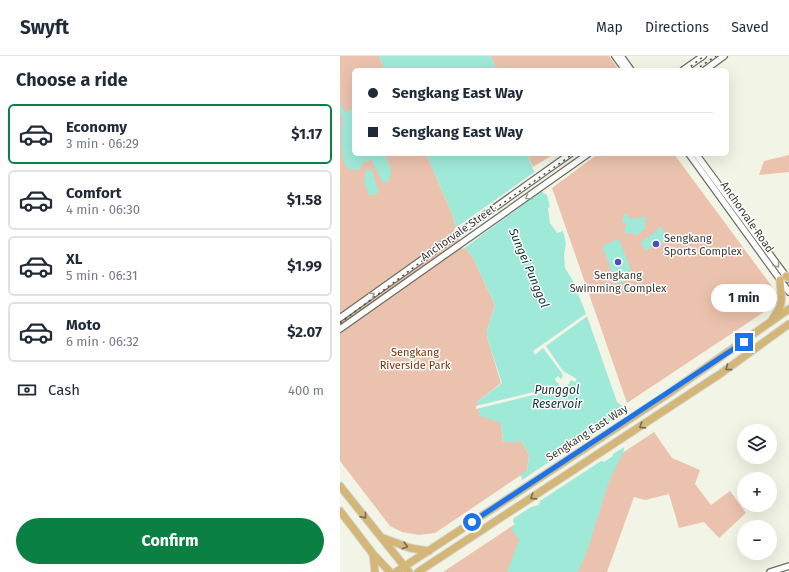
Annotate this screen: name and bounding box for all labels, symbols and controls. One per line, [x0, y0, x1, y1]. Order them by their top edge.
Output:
text: Swyft [20, 16, 69, 39]
text: Map [596, 19, 623, 36]
text: Directions [645, 19, 709, 36]
text: Saved [731, 19, 769, 36]
text: Choose a ride [16, 69, 128, 91]
text: Sengkang East Way [392, 84, 523, 102]
icon: car [18, 116, 54, 152]
text: Economy [66, 118, 127, 136]
text: Sengkang East Way [392, 123, 523, 141]
text: $1.17 [291, 125, 322, 143]
text: 3 min · 06:29 [66, 136, 139, 151]
street label: Anchorvale Road [718, 179, 776, 255]
icon: car [18, 182, 54, 218]
text: Comfort [66, 184, 122, 202]
text: $1.58 [287, 191, 322, 209]
one-way arrow [525, 192, 532, 200]
text: 4 min · 06:30 [66, 202, 140, 217]
street label: Anchorvale Street [418, 202, 498, 264]
water label: Sungei Punggol [506, 225, 552, 310]
place label: Sengkang Sports Complex [664, 232, 743, 258]
marker: Sengkang Sports Complex [651, 239, 661, 249]
icon: car [18, 248, 54, 284]
text: XL [66, 250, 82, 268]
text: $1.99 [287, 257, 322, 275]
marker: Sengkang Swimming Complex [613, 257, 623, 267]
one-way arrow [773, 261, 780, 268]
text: 5 min · 06:31 [66, 268, 138, 283]
place label: Sengkang Swimming Complex [570, 269, 667, 295]
callout: 1 min [711, 284, 777, 312]
text: 1 min [728, 290, 760, 305]
one-way arrow [368, 292, 375, 300]
icon: car [18, 314, 54, 350]
text: Moto [66, 316, 101, 334]
text: $2.07 [287, 323, 322, 341]
route end [735, 333, 753, 351]
text: 6 min · 06:32 [66, 334, 139, 349]
park label: Sengkang Riverside Park [380, 346, 451, 372]
one-way arrow [726, 363, 733, 370]
icon: cash [16, 379, 38, 401]
text: Cash [48, 381, 80, 399]
text: 400 m [288, 383, 324, 398]
water label: Punggol Reservoir [532, 383, 583, 411]
street label: Sengkang East Way [544, 402, 631, 464]
one-way arrow [639, 421, 646, 428]
map controls [737, 424, 777, 560]
button: layers [737, 424, 777, 464]
button: + [737, 472, 777, 512]
one-way arrow [530, 492, 537, 500]
one-way arrow [360, 512, 367, 519]
route start [463, 513, 481, 531]
button: Confirm [16, 518, 324, 564]
button: − [737, 520, 777, 560]
one-way arrow [401, 541, 408, 550]

